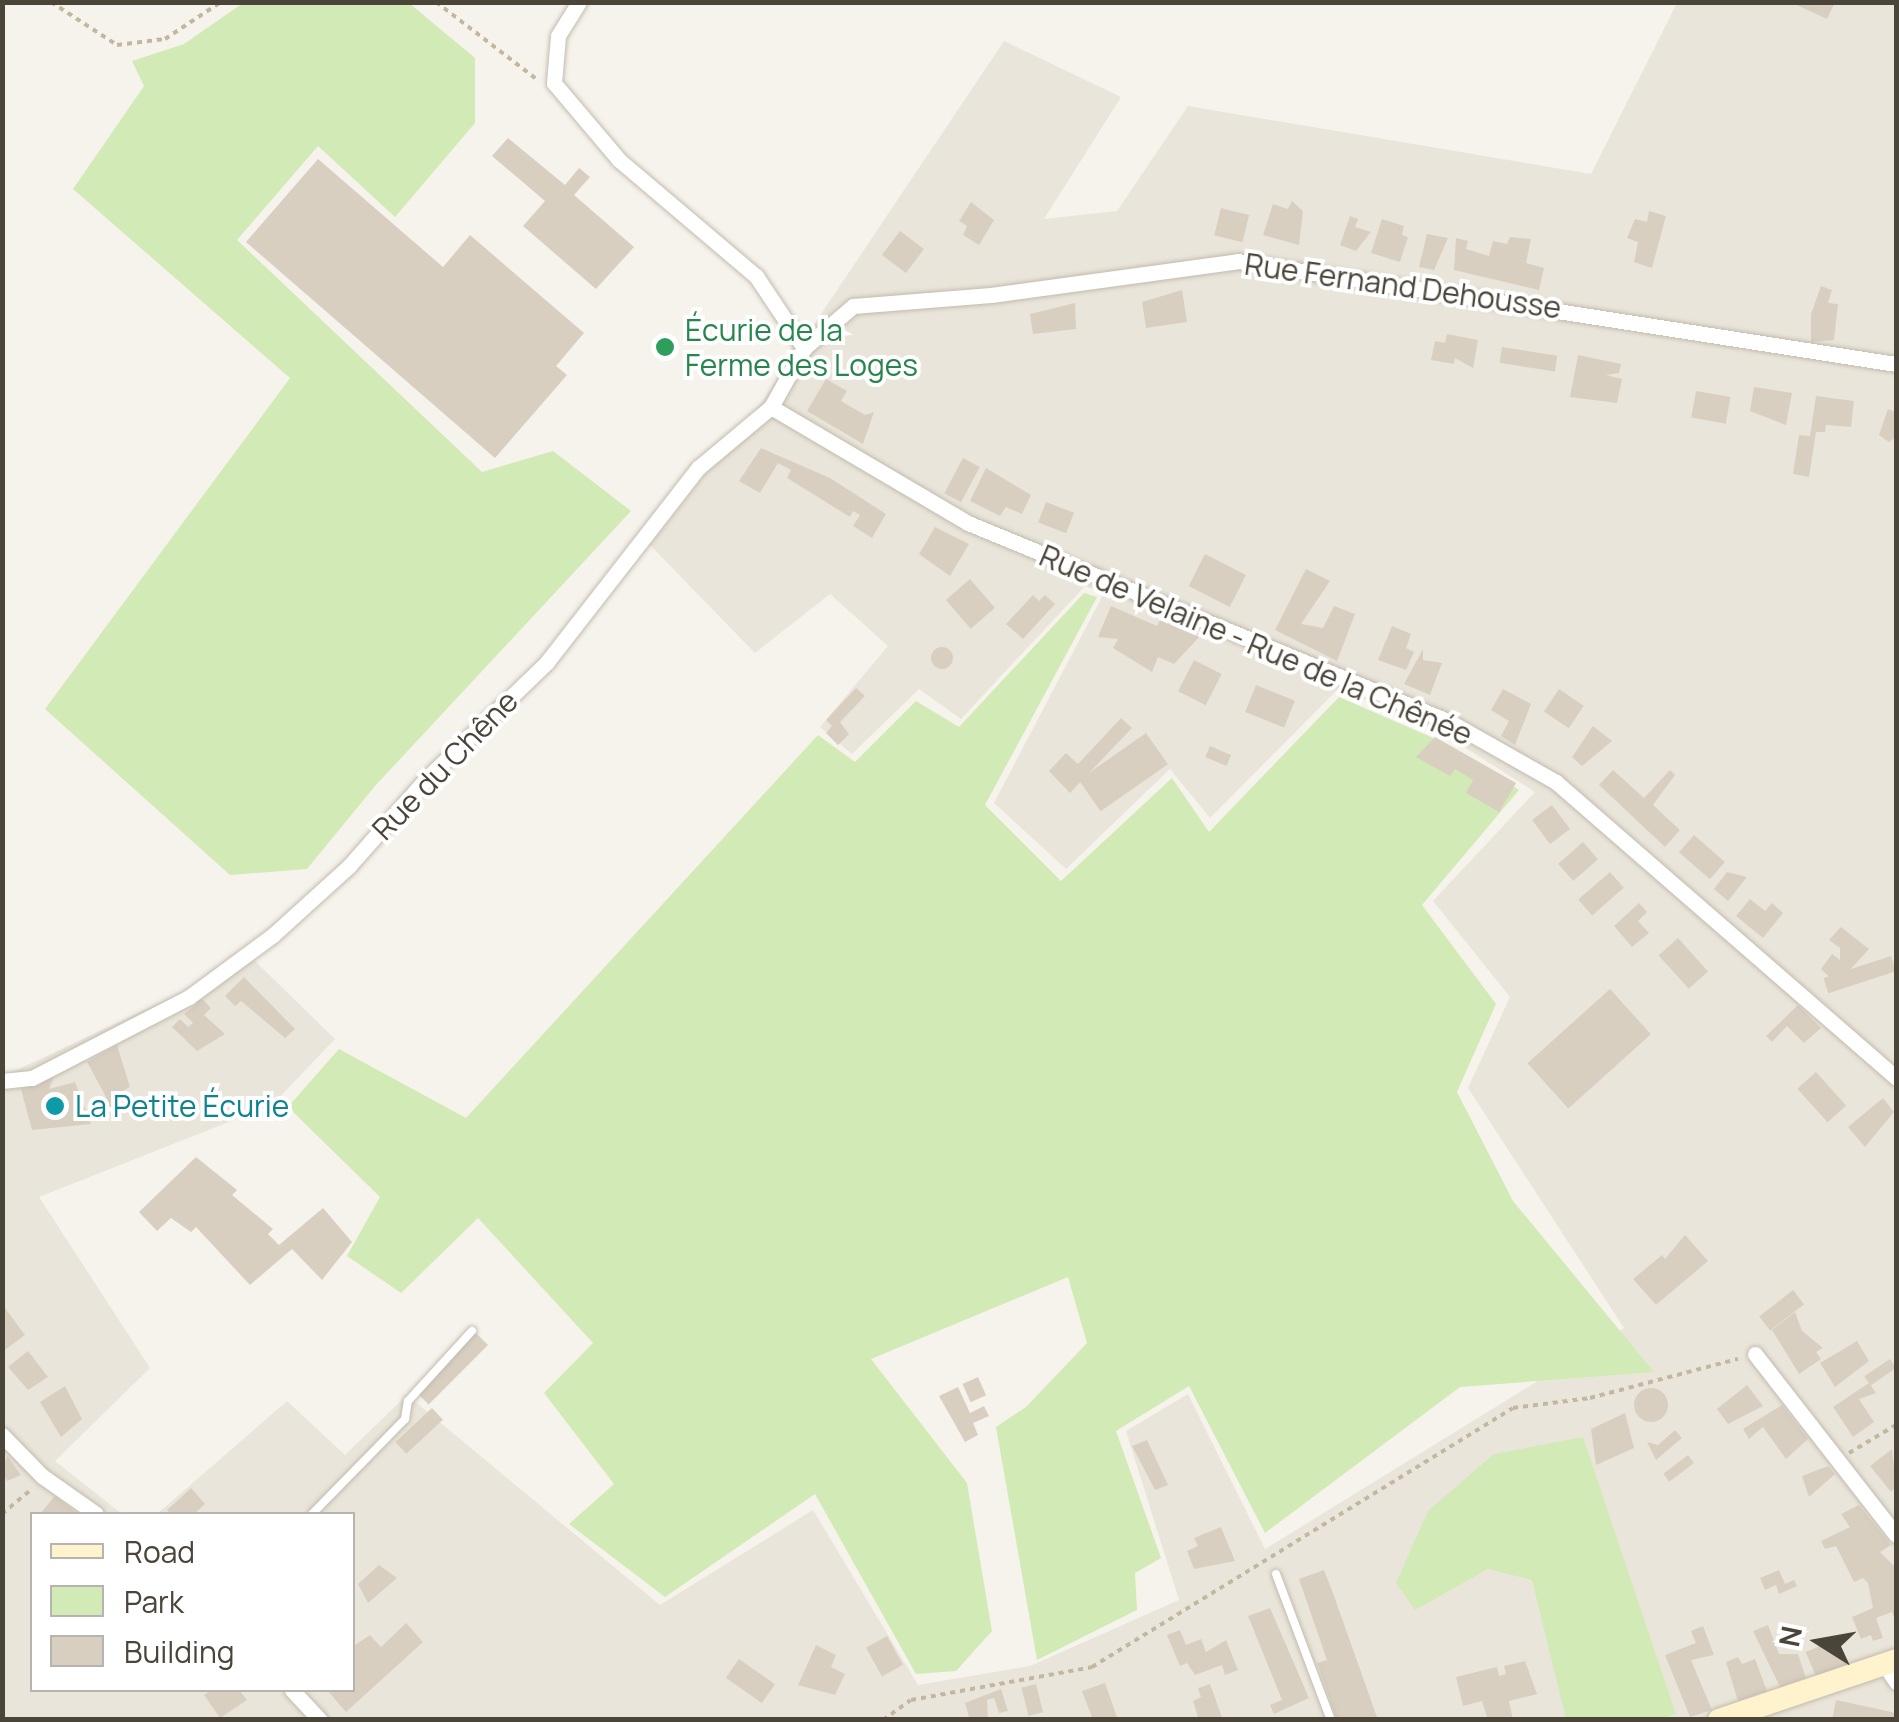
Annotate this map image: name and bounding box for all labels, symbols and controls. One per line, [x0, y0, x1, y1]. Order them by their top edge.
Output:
street label: Rue Fernand Dehousse [1242, 246, 1564, 326]
place label: Écurie de la Ferme des Loges [685, 312, 918, 382]
marker: Écurie de la Ferme des Loges [654, 336, 676, 358]
street label: Rue de Velaine - Rue de la Chênée [1034, 537, 1478, 753]
street label: Rue du Chêne [365, 683, 525, 847]
place label: La Petite Écurie [75, 1088, 289, 1124]
marker: La Petite Écurie [44, 1095, 66, 1117]
legend [30, 1512, 355, 1692]
text: Road [124, 1531, 195, 1572]
text: Park [124, 1581, 184, 1622]
north arrow [1769, 1592, 1869, 1692]
text: N [1769, 1623, 1810, 1650]
text: Building [124, 1631, 235, 1672]

